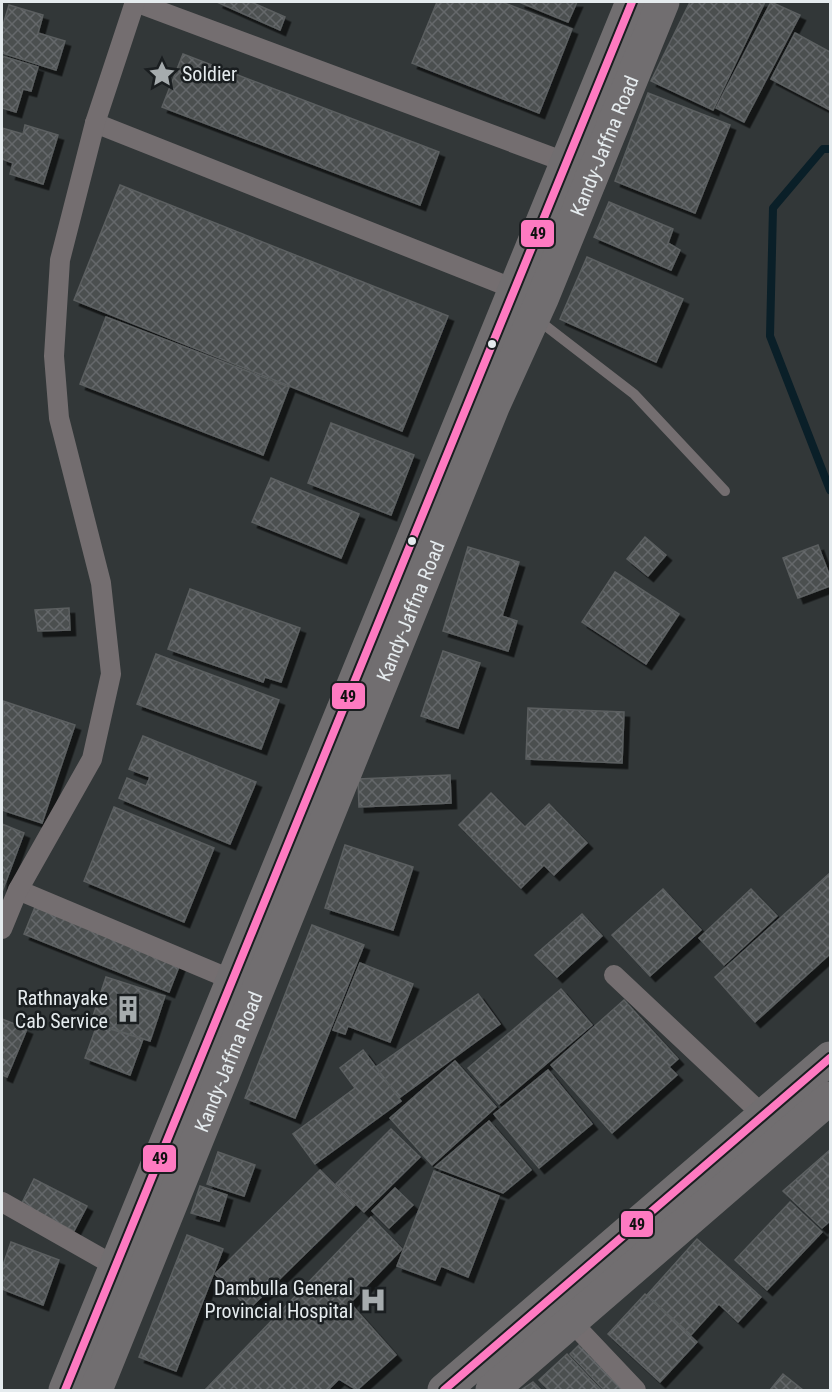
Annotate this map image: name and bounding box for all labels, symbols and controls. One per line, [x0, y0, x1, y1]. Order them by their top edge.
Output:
place icon: Soldier [147, 59, 177, 89]
place label: Soldier [182, 62, 237, 86]
street label: Kandy-Jaffna Road [565, 72, 644, 220]
line badge: 49 [520, 219, 555, 248]
text: 49 [530, 224, 546, 243]
unlabelled marker [486, 338, 498, 350]
unlabelled marker [406, 535, 418, 547]
street label: Kandy-Jaffna Road [371, 537, 450, 685]
line badge: 49 [331, 682, 366, 710]
text: 49 [340, 687, 356, 706]
place label: Rathnayake Cab Service [15, 986, 108, 1033]
street label: Kandy-Jaffna Road [189, 988, 268, 1136]
building icon: Rathnayake Cab Service [113, 994, 143, 1024]
line badge: 49 [142, 1144, 177, 1173]
text: 49 [152, 1149, 168, 1168]
line badge: 49 [620, 1210, 654, 1238]
text: 49 [629, 1215, 645, 1234]
place label: Dambulla General Provincial Hospital [205, 1276, 353, 1323]
hospital icon: Dambulla General Provincial Hospital [358, 1285, 388, 1315]

